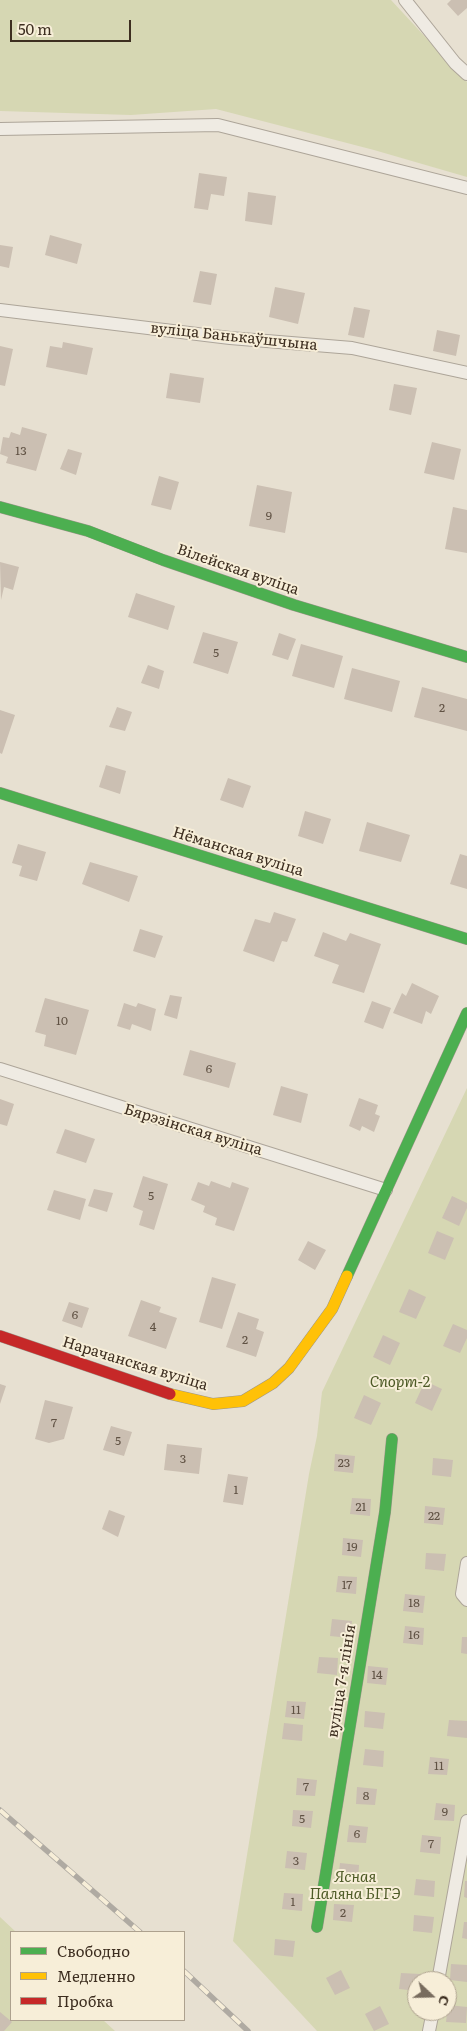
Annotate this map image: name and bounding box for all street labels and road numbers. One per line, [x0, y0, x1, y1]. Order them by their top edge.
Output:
street label: вуліца Банькаўшчына [149, 319, 319, 355]
street label: Вілейская вуліца [175, 541, 301, 599]
street label: Нёманская вуліца [170, 824, 306, 880]
street label: Бярэзінская вуліца [122, 1100, 264, 1160]
street label: Нарачанская вуліца [60, 1333, 210, 1395]
street label: вуліца 7-я лінія [324, 1623, 360, 1739]

